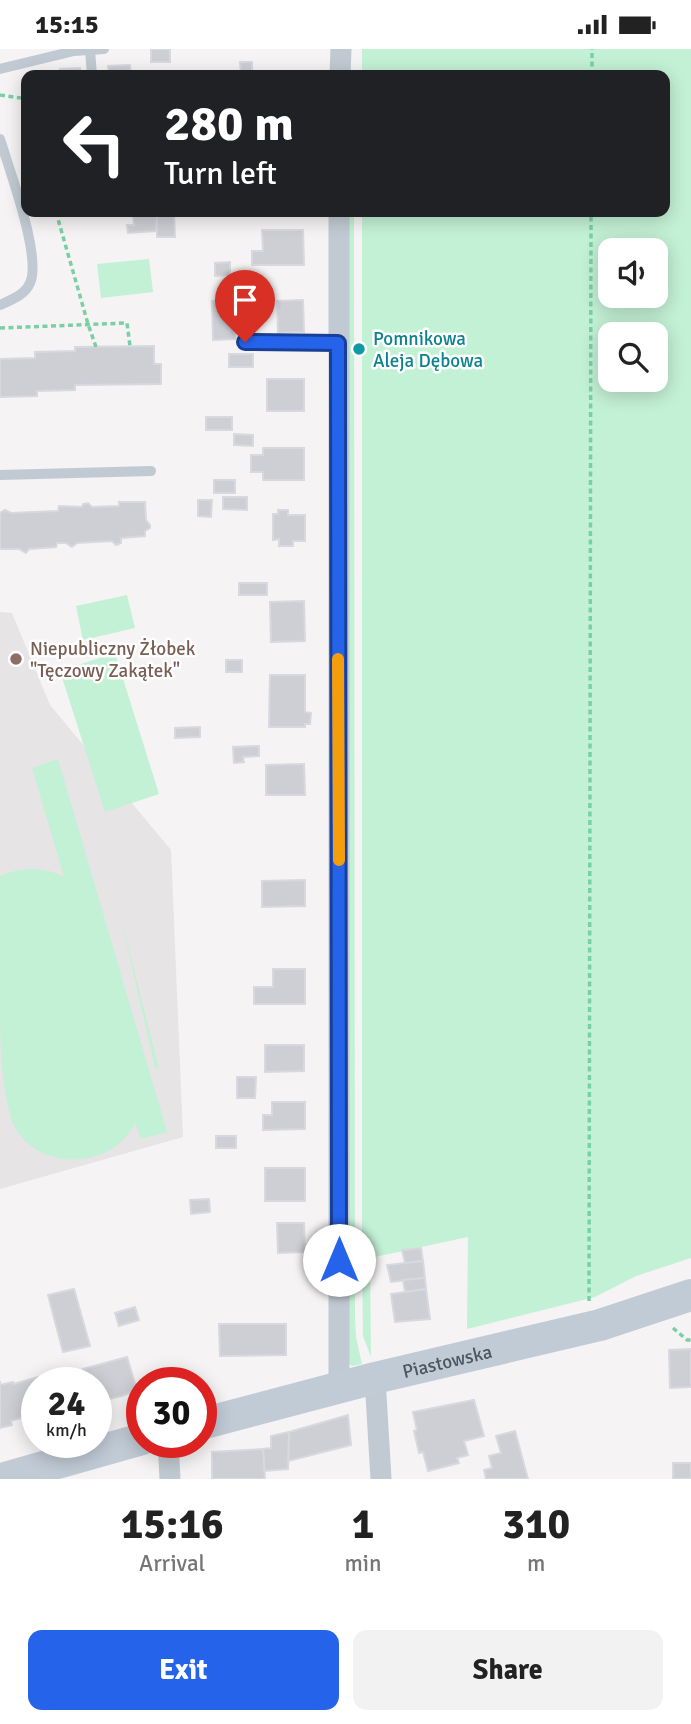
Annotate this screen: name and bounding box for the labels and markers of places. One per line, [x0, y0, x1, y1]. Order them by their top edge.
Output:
pin [215, 270, 275, 342]
place label: Pomnikowa Aleja Dębowa [373, 327, 483, 373]
marker: Pomnikowa Aleja Dębowa [351, 341, 367, 357]
place label: Niepubliczny Żłobek "Tęczowy Zakątek" [30, 637, 196, 683]
marker: Niepubliczny Żłobek "Tęczowy Zakątek" [8, 651, 24, 667]

